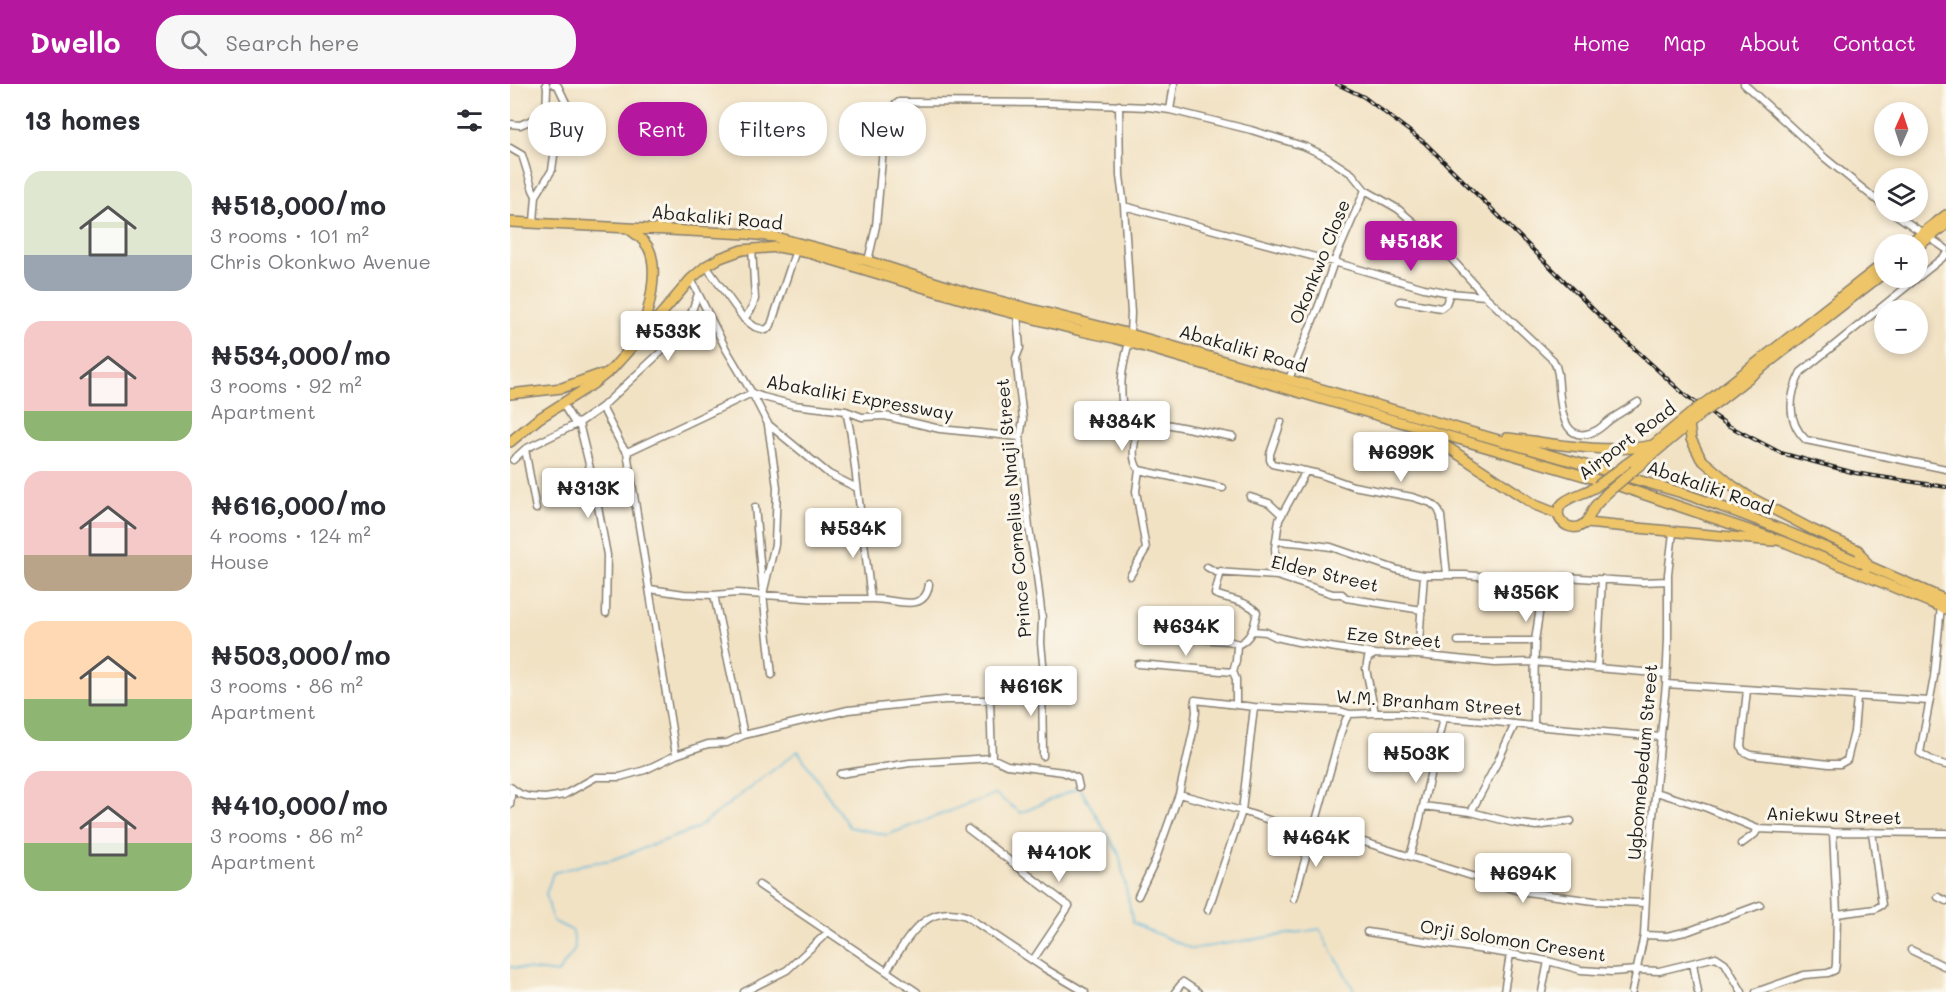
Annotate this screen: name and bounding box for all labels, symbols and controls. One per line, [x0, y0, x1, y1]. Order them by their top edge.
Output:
search box [156, 15, 576, 69]
text: Dwello [30, 24, 120, 60]
icon: search [177, 26, 210, 59]
text: Search here [225, 28, 359, 57]
text: Home [1573, 29, 1630, 56]
text: Map [1663, 29, 1706, 56]
text: About [1739, 29, 1800, 56]
text: Contact [1833, 29, 1916, 56]
chip: Buy [528, 102, 606, 156]
chip: Rent [618, 102, 707, 156]
chip: Filters [719, 102, 827, 156]
chip: New [839, 102, 926, 156]
north arrow [1874, 102, 1928, 156]
map controls [1874, 102, 1928, 354]
text: 13 homes [24, 103, 141, 137]
icon: filters [453, 104, 486, 137]
button: layers [1874, 168, 1928, 222]
text: ₦518,000/mo [210, 188, 386, 222]
icon: home [72, 195, 144, 267]
street label: Okonkwo Close [1283, 196, 1355, 327]
street label: Abakaliki Road [650, 199, 784, 235]
pin: ₦518K [1369, 221, 1453, 272]
text: 3 rooms · 101 m² [210, 222, 369, 248]
text: ₦518K [1379, 227, 1443, 253]
button: + [1874, 234, 1928, 288]
text: Chris Okonkwo Avenue [210, 248, 431, 274]
button: − [1874, 300, 1928, 354]
pin: ₦533K [626, 311, 710, 362]
text: ₦533K [635, 317, 701, 343]
street label: Abakaliki Road [1177, 318, 1310, 378]
text: ₦534,000/mo [210, 338, 390, 372]
icon: home [72, 345, 144, 417]
street label: Abakaliki Expressway [765, 369, 956, 425]
text: 3 rooms · 92 m² [210, 372, 362, 398]
street label: Prince Cornelius Nnaji Street [990, 377, 1036, 639]
street label: Airport Road [1573, 396, 1680, 485]
text: Apartment [210, 398, 316, 424]
pin: ₦384K [1080, 401, 1164, 452]
text: ₦384K [1088, 407, 1156, 433]
pin: ₦699K [1359, 432, 1443, 483]
text: ₦699K [1367, 438, 1435, 464]
street label: Abakaliki Road [1644, 454, 1776, 520]
pin: ₦313K [546, 468, 630, 519]
text: ₦313K [556, 474, 620, 500]
text: ₦616,000/mo [210, 488, 386, 522]
icon: home [72, 495, 144, 567]
pin: ₦534K [811, 508, 895, 559]
text: ₦534K [819, 514, 887, 540]
text: 4 rooms · 124 m² [210, 522, 371, 548]
text: House [210, 548, 269, 574]
street label: Elder Street [1269, 549, 1381, 597]
pin: ₦356K [1484, 572, 1568, 623]
text: ₦356K [1493, 578, 1559, 604]
pin: ₦634K [1144, 606, 1228, 657]
text: ₦634K [1152, 612, 1220, 638]
street label: Eze Street [1346, 621, 1442, 653]
text: ₦503,000/mo [210, 638, 391, 672]
icon: home [72, 645, 144, 717]
street label: Ugbonnebedum Street [1621, 663, 1663, 861]
pin: ₦616K [989, 666, 1073, 717]
text: 3 rooms · 86 m² [210, 672, 363, 698]
text: ₦616K [999, 672, 1063, 698]
street label: W.M. Branham Street [1335, 684, 1523, 720]
text: Apartment [210, 698, 316, 724]
pin: ₦503K [1374, 733, 1458, 784]
text: ₦503K [1382, 739, 1450, 765]
text: ₦410,000/mo [210, 788, 388, 822]
icon: home [72, 795, 144, 867]
street label: Aniekwu Street [1766, 801, 1902, 829]
pin: ₦464K [1274, 817, 1358, 868]
text: 3 rooms · 86 m² [210, 822, 363, 848]
text: ₦464K [1282, 823, 1350, 849]
pin: ₦410K [1017, 832, 1101, 883]
text: ₦410K [1026, 838, 1092, 864]
text: Apartment [210, 848, 316, 874]
pin: ₦694K [1481, 853, 1565, 904]
text: ₦694K [1489, 859, 1557, 885]
street label: Orji Solomon Cresent [1418, 913, 1608, 967]

